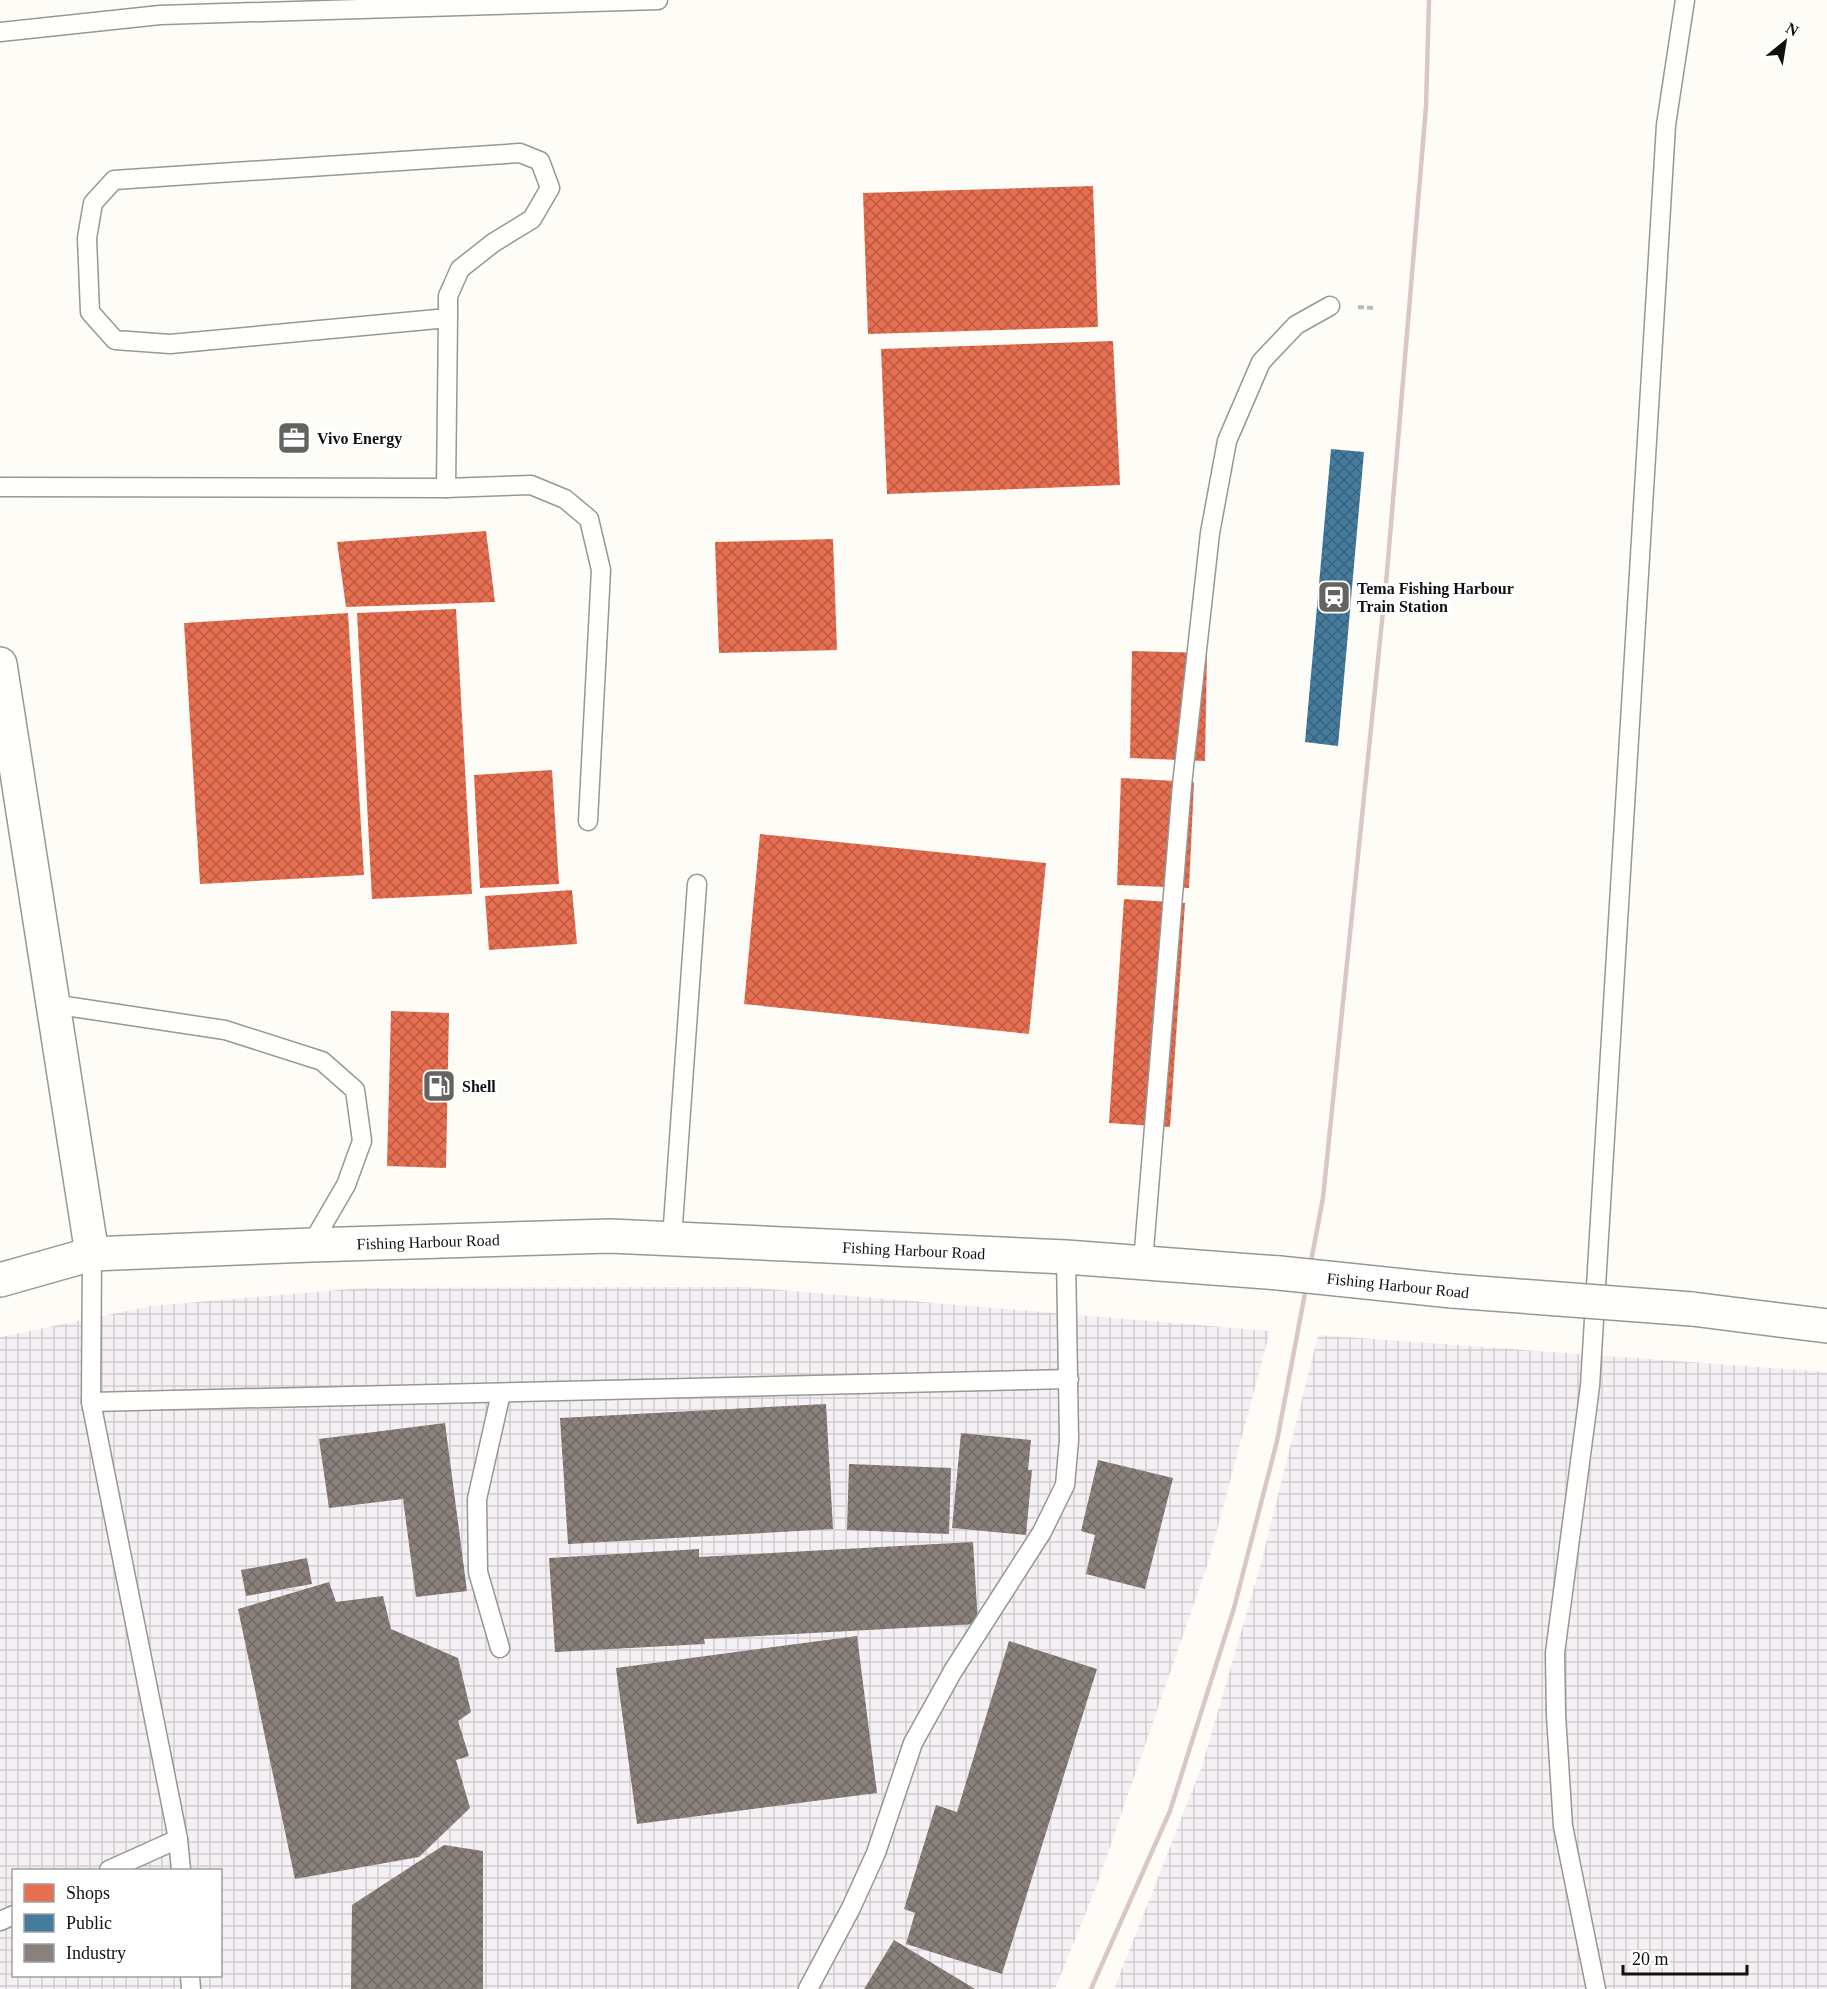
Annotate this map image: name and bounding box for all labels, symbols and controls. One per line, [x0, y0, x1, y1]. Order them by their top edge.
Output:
north arrow [1755, 12, 1815, 72]
text: N [1783, 19, 1802, 40]
office icon: Vivo Energy [276, 420, 312, 456]
place label: Vivo Energy [317, 430, 402, 448]
station icon: Tema Fishing Harbour Train Station [1316, 579, 1352, 615]
place label: Tema Fishing Harbour Train Station [1357, 580, 1514, 615]
fuel station icon: Shell [421, 1068, 457, 1104]
place label: Shell [462, 1078, 496, 1095]
street label: Fishing Harbour Road [356, 1231, 500, 1253]
street label: Fishing Harbour Road [842, 1239, 986, 1262]
street label: Fishing Harbour Road [1326, 1270, 1470, 1302]
legend [12, 1869, 222, 1977]
text: Shops [66, 1883, 110, 1903]
text: Public [66, 1913, 112, 1933]
scale bar [1623, 1938, 1748, 1976]
text: Industry [66, 1943, 126, 1963]
text: 20 m [1632, 1949, 1669, 1969]

